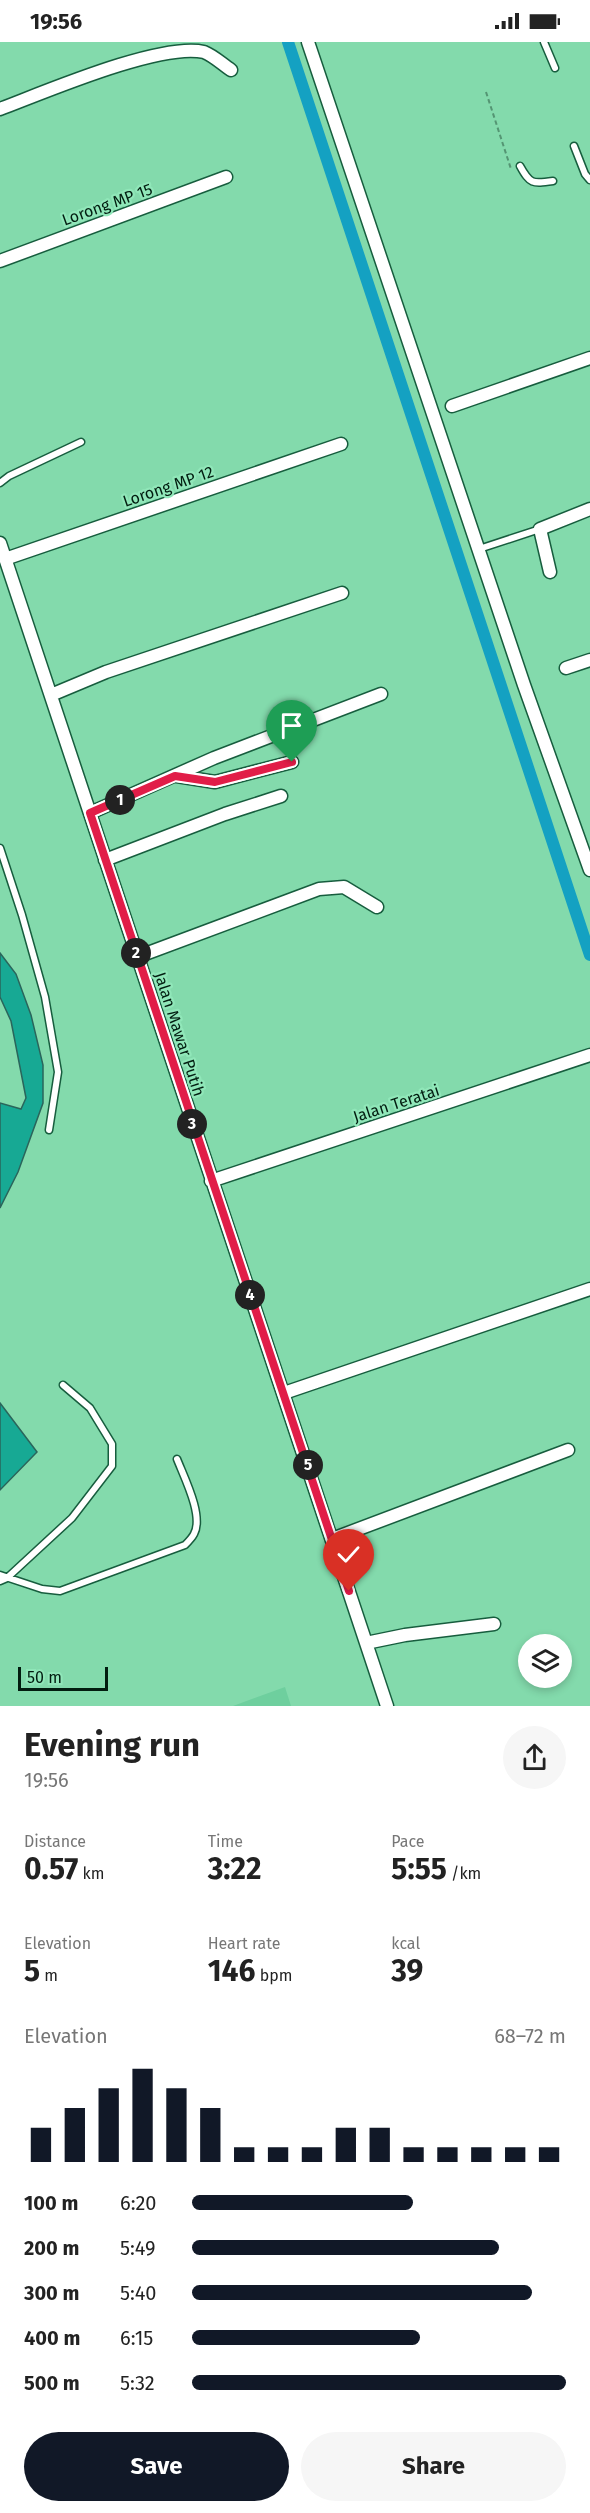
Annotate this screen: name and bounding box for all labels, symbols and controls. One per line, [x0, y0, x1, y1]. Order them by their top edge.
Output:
text: 19:56 [30, 8, 82, 35]
street label: Lorong MP 15 [59, 179, 155, 230]
street label: Lorong MP 12 [120, 462, 216, 511]
pin [266, 700, 317, 762]
icon: arrive [275, 709, 308, 742]
pin: 1 [105, 785, 135, 815]
text: 1 [116, 790, 124, 809]
pin: 2 [121, 938, 151, 968]
text: 2 [132, 943, 140, 962]
street label: Jalan Mawar Putih [150, 970, 209, 1099]
street label: Jalan Teratai [351, 1081, 442, 1126]
pin: 3 [177, 1109, 207, 1139]
text: 3 [188, 1114, 196, 1133]
pin: 4 [235, 1280, 265, 1310]
text: 4 [245, 1285, 255, 1304]
pin: 5 [293, 1450, 323, 1480]
text: 5 [304, 1455, 312, 1474]
pin [323, 1529, 374, 1591]
icon: check [332, 1538, 365, 1571]
map controls [518, 1634, 572, 1688]
button: layers [518, 1634, 572, 1688]
scale bar [18, 1664, 108, 1692]
text: 50 m [27, 1668, 62, 1687]
text: Evening run [24, 1725, 200, 1765]
button: share [503, 1726, 566, 1789]
text: 19:56 [24, 1768, 69, 1792]
text: Distance [24, 1832, 86, 1851]
text: Time [208, 1832, 243, 1851]
text: Pace [391, 1832, 425, 1851]
text: 0.57 [24, 1851, 78, 1887]
text: 3:22 [208, 1851, 261, 1887]
text: 5:55 [391, 1851, 447, 1887]
text: km [78, 1864, 105, 1883]
text: /km [447, 1864, 481, 1883]
text: Elevation [24, 1934, 91, 1953]
text: Heart rate [208, 1934, 281, 1953]
text: kcal [391, 1934, 420, 1953]
text: 5 [24, 1953, 40, 1989]
text: 146 [208, 1953, 255, 1989]
text: 39 [391, 1953, 423, 1989]
text: m [40, 1966, 58, 1985]
text: bpm [255, 1966, 292, 1985]
text: Elevation [24, 2024, 108, 2048]
text: 68–72 m [494, 2024, 566, 2048]
text: 100 m [24, 2191, 78, 2215]
text: 6:20 [120, 2191, 157, 2215]
text: 200 m [24, 2236, 79, 2260]
text: 5:49 [120, 2236, 155, 2260]
text: 300 m [24, 2281, 79, 2305]
text: 5:40 [120, 2281, 157, 2305]
text: 400 m [24, 2326, 80, 2350]
text: 6:15 [120, 2326, 153, 2350]
text: 500 m [24, 2371, 80, 2395]
text: 5:32 [120, 2371, 155, 2395]
button: Save [24, 2432, 289, 2501]
button: Share [301, 2432, 566, 2501]

